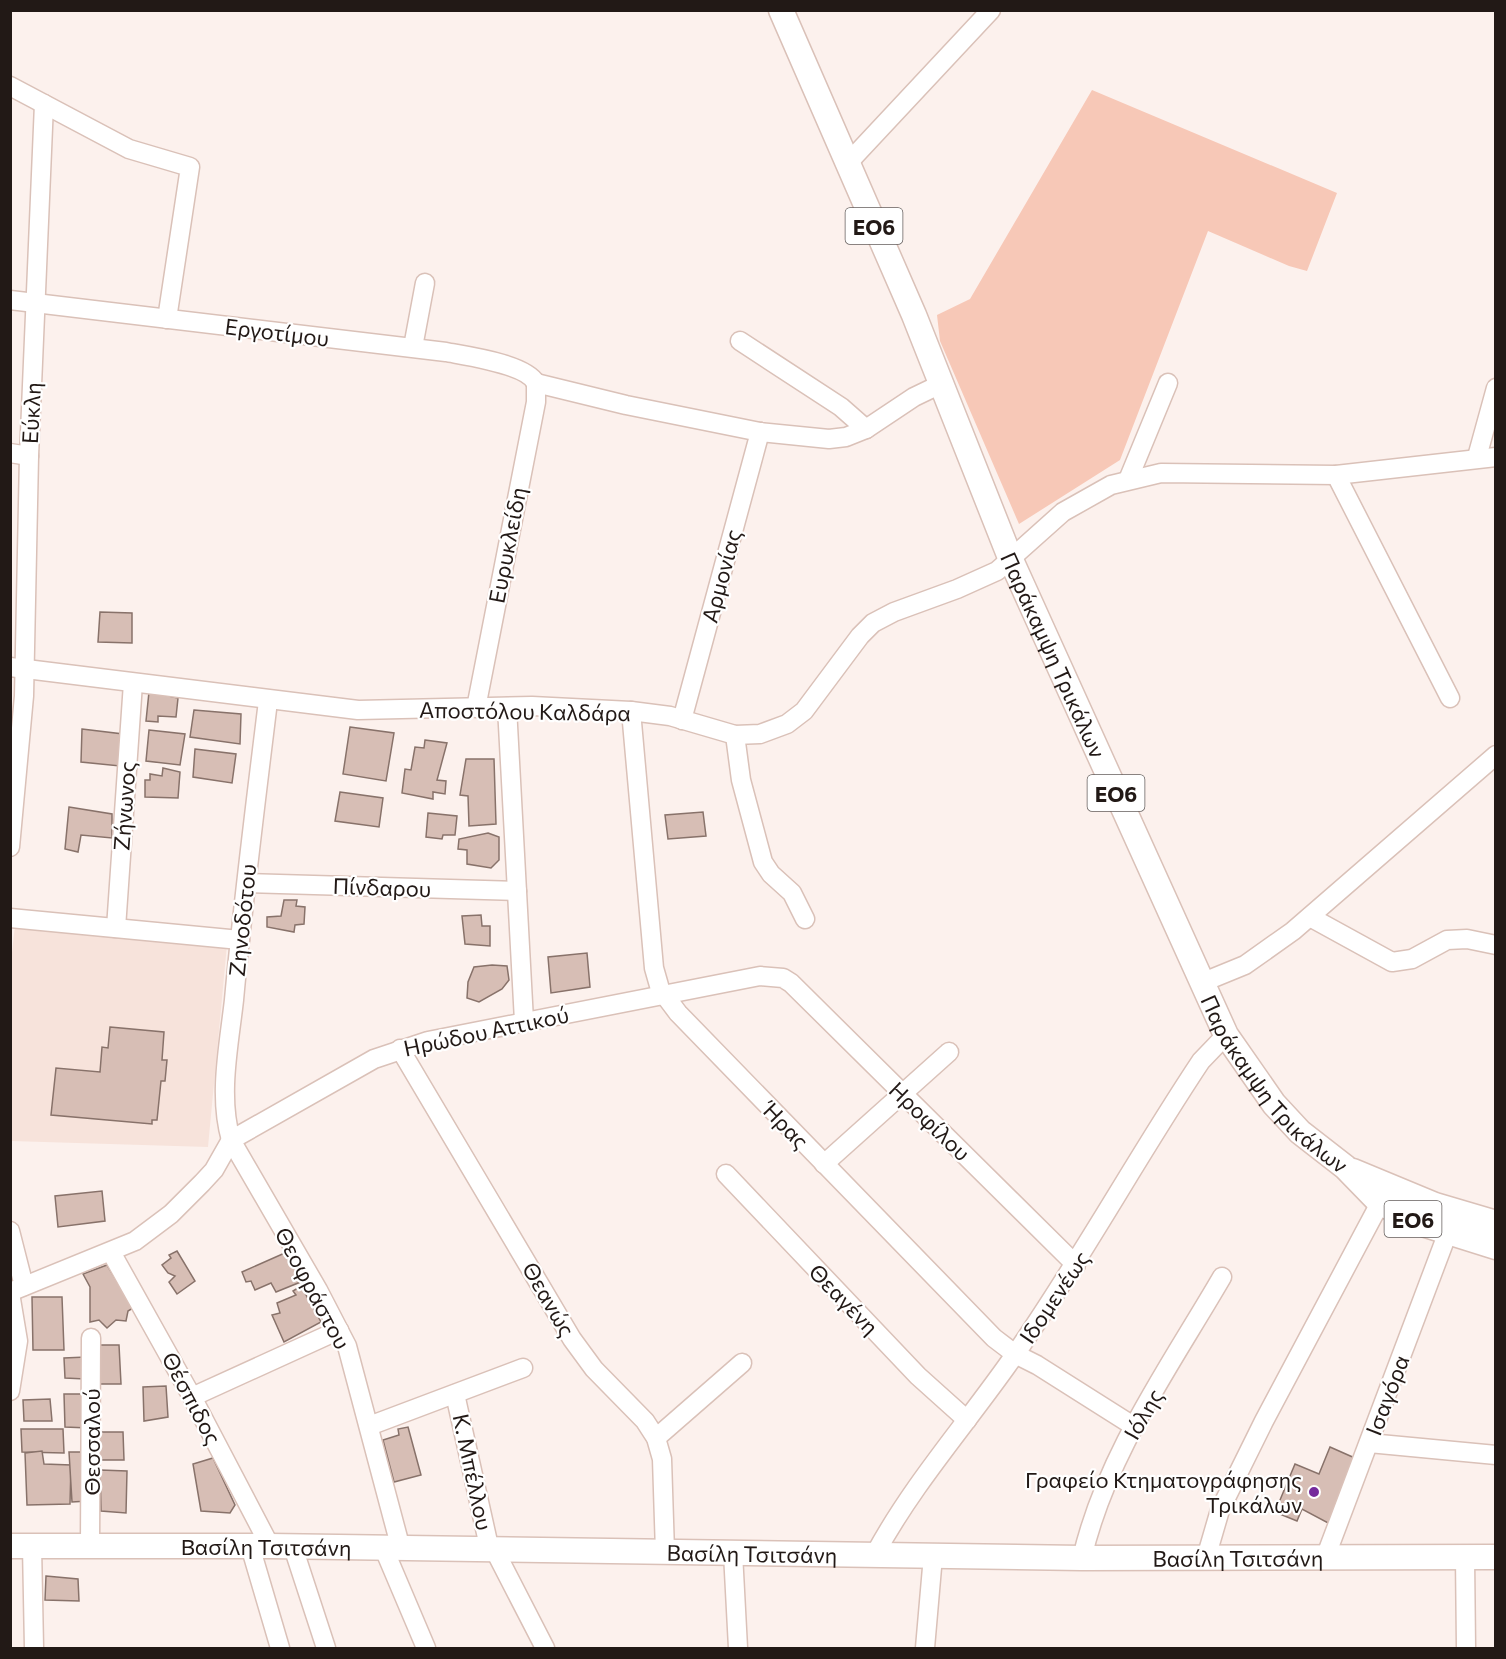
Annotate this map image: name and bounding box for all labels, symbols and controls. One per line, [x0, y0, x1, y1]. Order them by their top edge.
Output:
road number: ΕΟ6 [846, 208, 902, 244]
street label: Εργοτίμου [223, 312, 331, 352]
street label: Εύκλη [16, 381, 46, 445]
street label: Ευρυκλείδη [483, 485, 531, 605]
street label: Αρμονίας [696, 526, 746, 626]
street label: Παράκαμψη Τρικάλων [996, 547, 1112, 762]
street label: Αποστόλου Καλδάρα [419, 696, 631, 726]
street label: Ζήνωνος [107, 760, 141, 852]
road number: ΕΟ6 [1088, 775, 1144, 811]
street label: Ζηνοδότου [223, 862, 261, 978]
street label: Πίνδαρου [332, 872, 432, 902]
street label: Παράκαμψη Τρικάλων [1196, 990, 1354, 1178]
street label: Ηρώδου Αττικού [401, 1000, 571, 1062]
street label: Ηροφίλου [884, 1076, 976, 1166]
street label: Ήρας [756, 1094, 815, 1154]
road number: ΕΟ6 [1384, 1201, 1442, 1237]
street label: Θεοφράστου [270, 1222, 356, 1354]
street label: Ιδομενέως [1013, 1246, 1095, 1348]
street label: Θεανώς [517, 1257, 581, 1341]
street label: Θεαγένη [804, 1258, 884, 1340]
street label: Θέσπιδος [156, 1347, 228, 1449]
street label: Ισαγόρα [1359, 1351, 1415, 1439]
street label: Ιόλης [1118, 1384, 1168, 1444]
street label: Θεσσαλού [78, 1389, 105, 1495]
street label: Κ. Μπέλλου [447, 1411, 499, 1533]
place label: Γραφείο Κτηματογράφησης Τρικάλων [1025, 1466, 1302, 1518]
marker: Γραφείο Κτηματογράφησης Τρικάλων [1307, 1485, 1321, 1499]
street label: Βασίλη Τσιτσάνη [181, 1532, 352, 1561]
street label: Βασίλη Τσιτσάνη [666, 1538, 837, 1568]
street label: Βασίλη Τσιτσάνη [1153, 1544, 1323, 1571]

